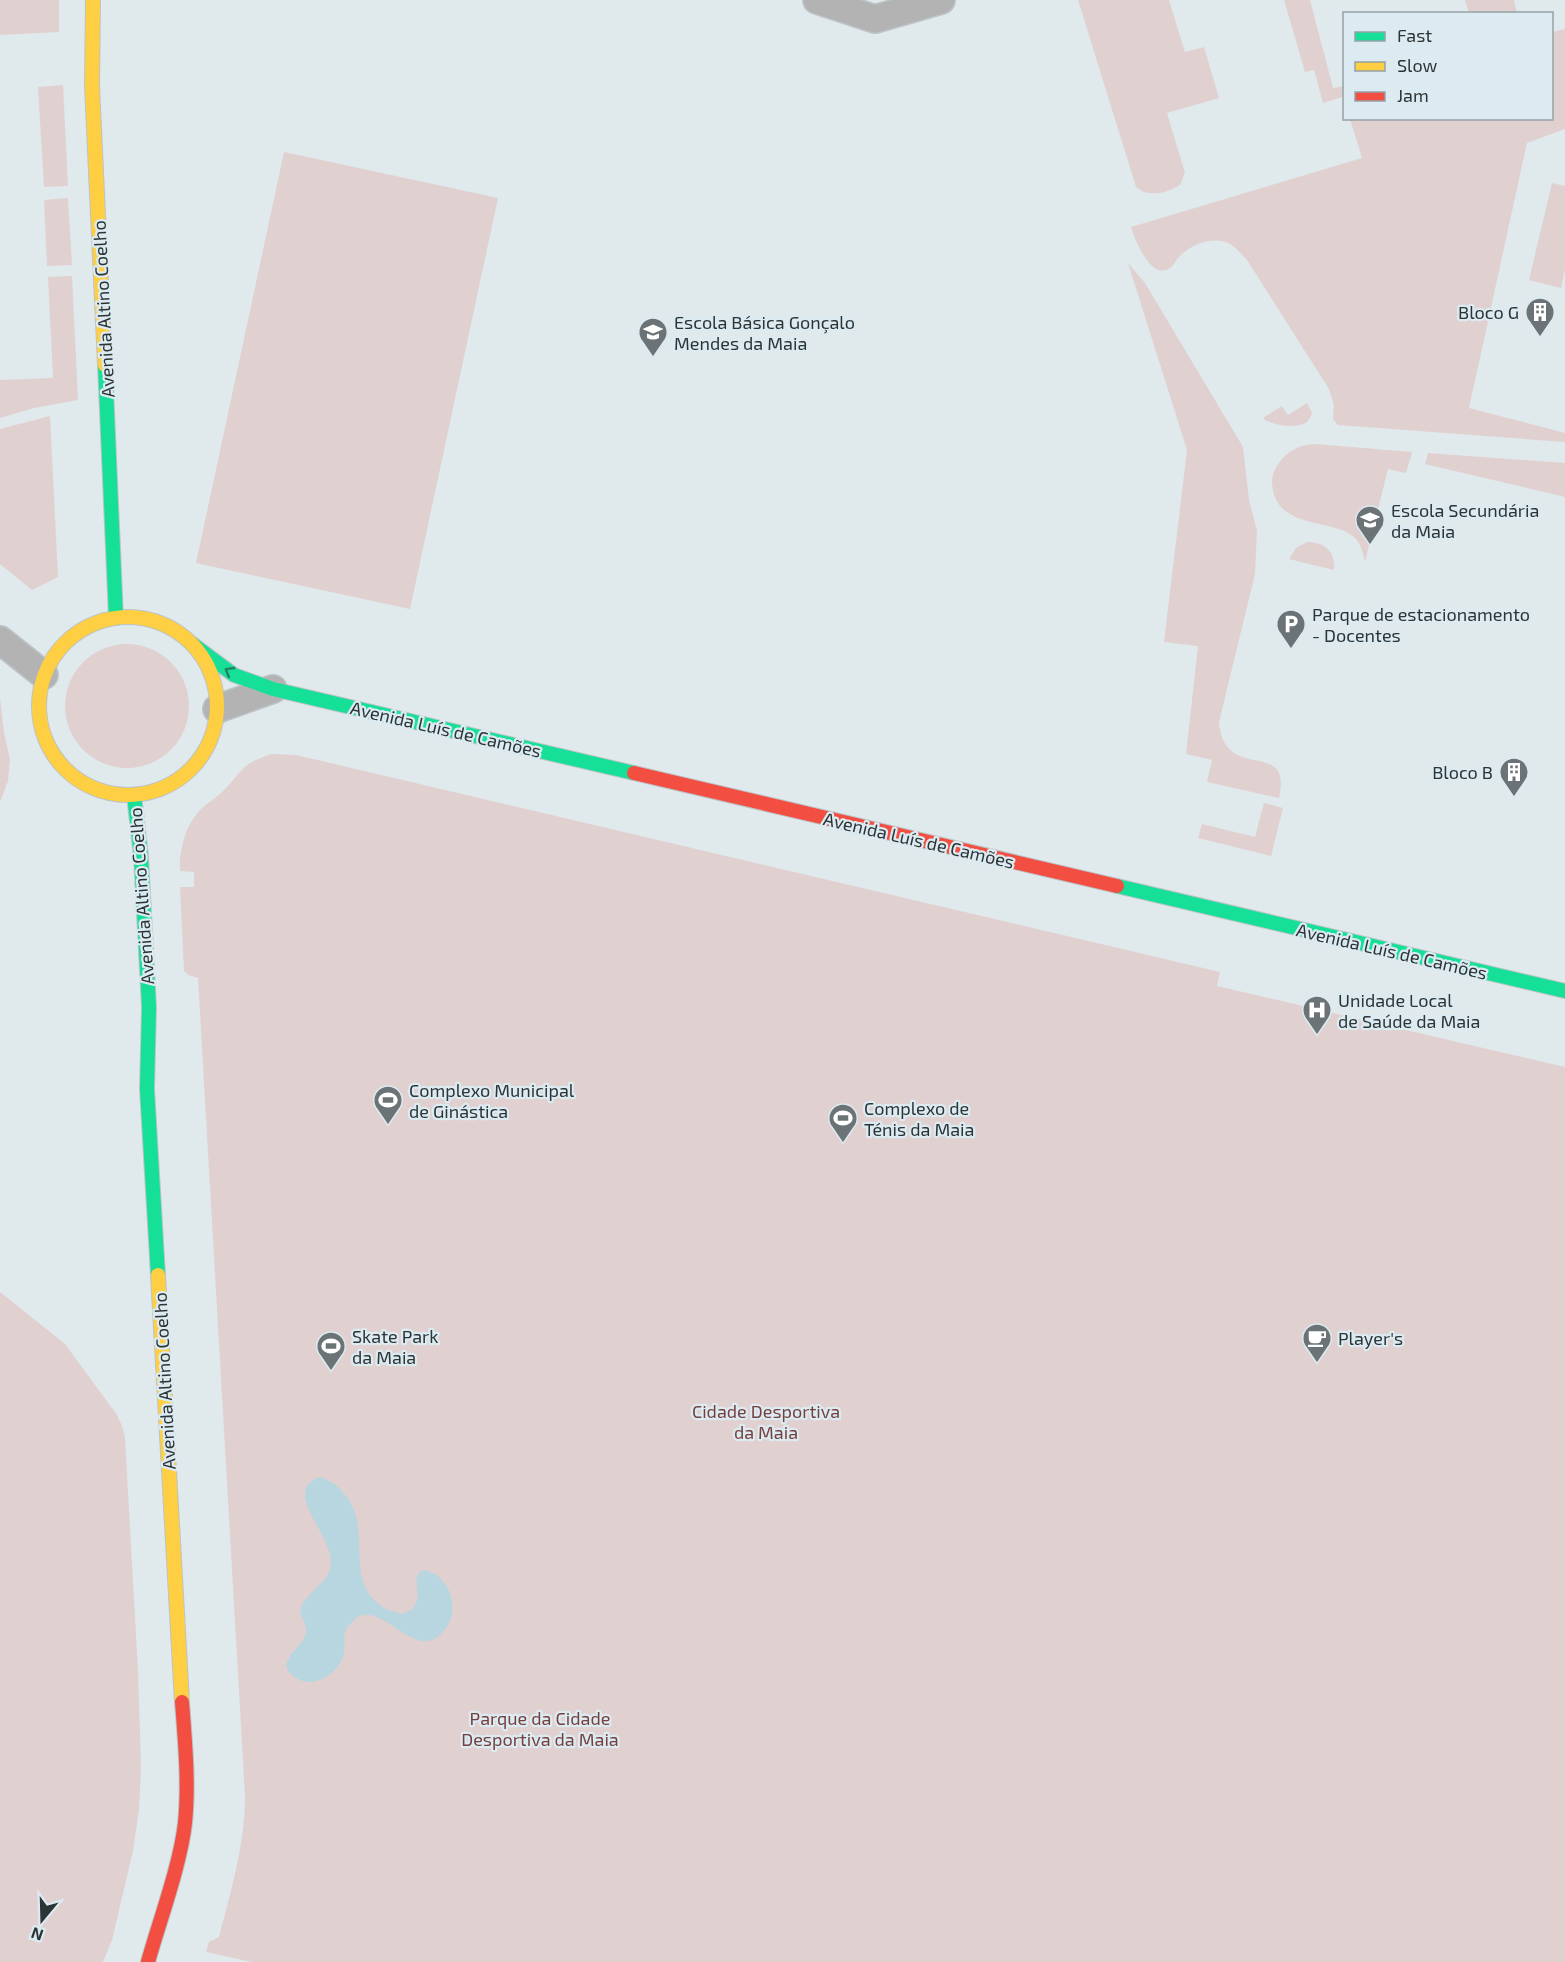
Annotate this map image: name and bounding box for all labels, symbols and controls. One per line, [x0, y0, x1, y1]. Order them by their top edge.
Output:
legend [1343, 12, 1553, 120]
text: Fast [1397, 24, 1432, 46]
text: Slow [1397, 54, 1438, 76]
text: Jam [1397, 84, 1429, 106]
street label: Avenida Altino Coelho [87, 220, 119, 398]
building icon: Bloco G [1524, 296, 1556, 338]
place label: Bloco G [1458, 301, 1519, 323]
place label: Escola Básica Gonçalo Mendes da Maia [674, 311, 855, 354]
school or university icon: Escola Básica Gonçalo Mendes da Maia [637, 316, 669, 358]
place label: Escola Secundária da Maia [1391, 499, 1539, 542]
school or university icon: Escola Secundária da Maia [1354, 504, 1386, 546]
place label: Parque de estacionamento - Docentes [1312, 603, 1530, 646]
parking icon: Parque de estacionamento - Docentes [1275, 608, 1307, 650]
one-way arrow [225, 667, 235, 679]
street label: Avenida Luís de Camões [348, 696, 544, 762]
building icon: Bloco B [1498, 756, 1530, 798]
place label: Bloco B [1432, 761, 1493, 783]
street label: Avenida Altino Coelho [124, 807, 158, 985]
street label: Avenida Luís de Camões [821, 807, 1017, 873]
street label: Avenida Luís de Camões [1294, 918, 1490, 984]
place label: Unidade Local de Saúde da Maia [1338, 989, 1480, 1032]
hospital icon: Unidade Local de Saúde da Maia [1301, 994, 1333, 1036]
place label: Complexo Municipal de Ginástica [409, 1079, 575, 1122]
sports icon: Complexo Municipal de Ginástica [372, 1084, 404, 1126]
place label: Complexo de Ténis da Maia [864, 1097, 974, 1140]
sports icon: Complexo de Ténis da Maia [827, 1102, 859, 1144]
street label: Avenida Altino Coelho [148, 1292, 180, 1470]
cafe icon: Player's [1301, 1322, 1333, 1364]
place label: Skate Park da Maia [352, 1325, 439, 1368]
place label: Player's [1338, 1327, 1403, 1349]
sports icon: Skate Park da Maia [315, 1330, 347, 1372]
park label: Cidade Desportiva da Maia [692, 1400, 840, 1443]
park label: Parque da Cidade Desportiva da Maia [461, 1707, 619, 1750]
north arrow [12, 1890, 72, 1950]
text: N [28, 1924, 46, 1946]

